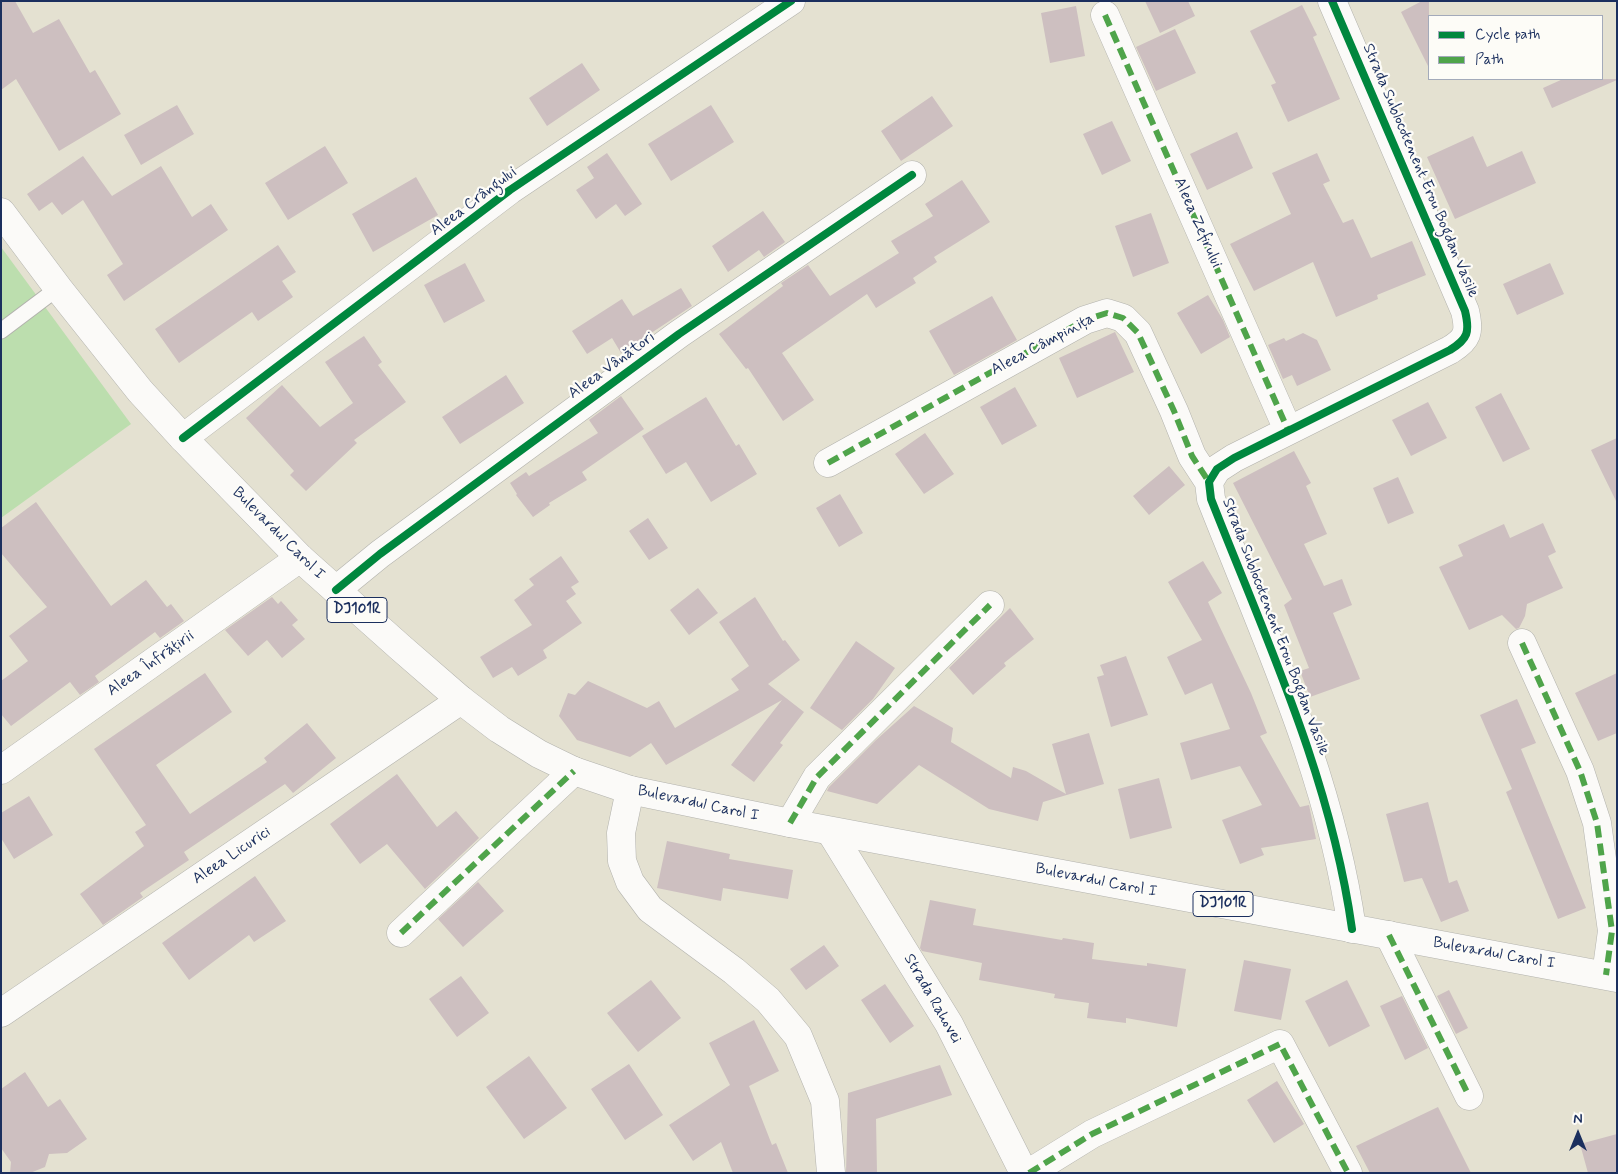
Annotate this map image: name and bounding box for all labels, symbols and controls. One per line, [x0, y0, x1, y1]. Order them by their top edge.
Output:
legend [1428, 15, 1603, 80]
text: Cycle path [1475, 25, 1540, 45]
street label: Strada Sublocotenent Erou Bogdan Vasile [1358, 41, 1482, 301]
text: Path [1475, 50, 1504, 70]
street label: Aleea Crângului [427, 163, 521, 241]
street label: Aleea Zefirului [1169, 175, 1225, 271]
street label: Aleea Câmpinița [988, 310, 1098, 380]
street label: Aleea Vânători [565, 328, 659, 404]
street label: Bulevardul Carol I [228, 484, 328, 584]
street label: Strada Sublocotenent Erou Bogdan Vasile [1217, 496, 1333, 758]
road number: DJ101R [327, 598, 387, 622]
street label: Aleea Înfrățirii [104, 627, 198, 701]
street label: Bulevardul Carol I [636, 782, 760, 826]
street label: Aleea Licurici [189, 823, 275, 889]
street label: Bulevardul Carol I [1034, 860, 1158, 902]
road number: DJ101R [1193, 892, 1253, 916]
street label: Bulevardul Carol I [1431, 934, 1557, 974]
street label: Strada Rahovei [899, 951, 965, 1047]
north arrow [1553, 1109, 1603, 1159]
text: N [1573, 1110, 1583, 1128]

